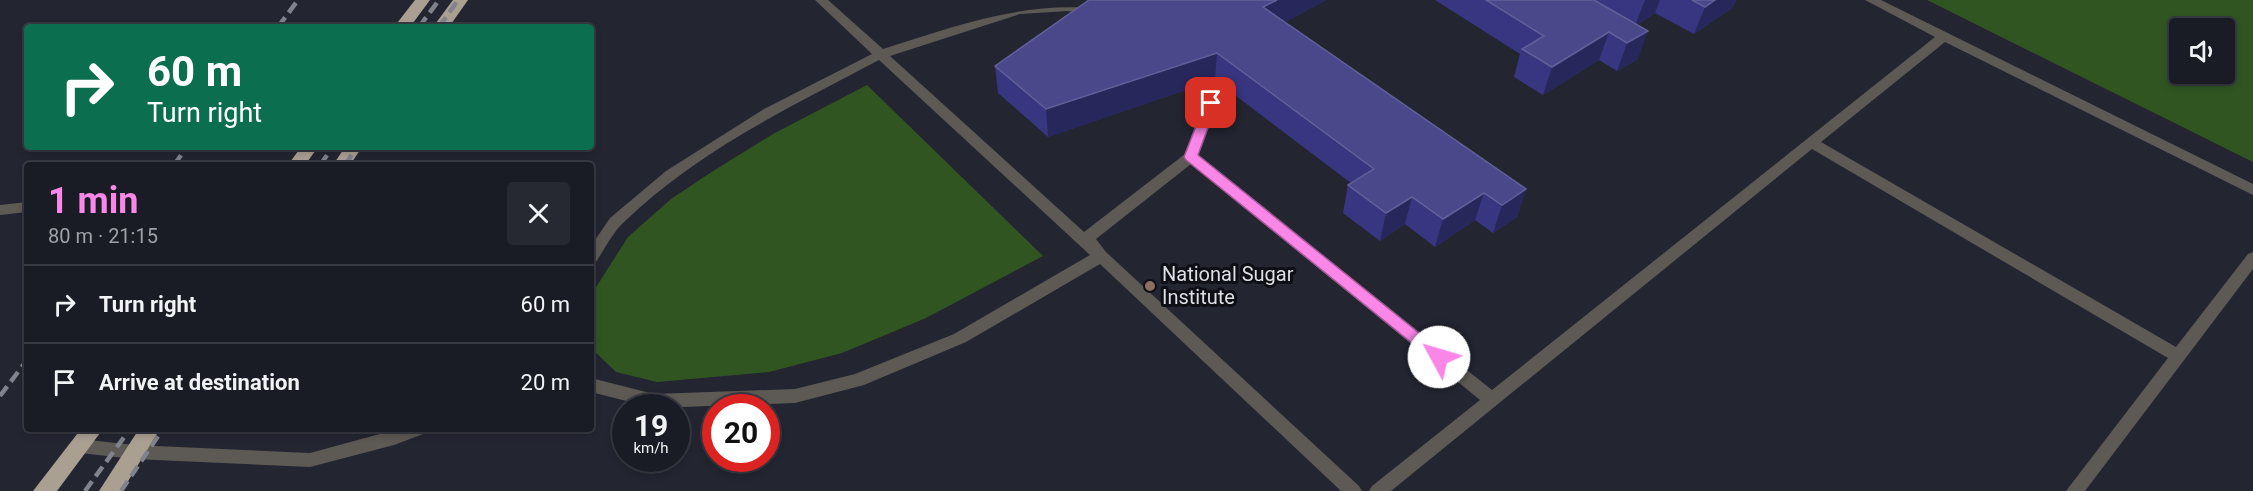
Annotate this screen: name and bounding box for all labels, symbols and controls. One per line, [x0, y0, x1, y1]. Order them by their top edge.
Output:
map controls [2169, 18, 2235, 84]
button: sound [2169, 18, 2235, 84]
text: 60 m [147, 47, 242, 96]
icon: right [48, 48, 126, 126]
pin [1185, 77, 1236, 128]
icon: arrive [1194, 86, 1227, 119]
text: Turn right [147, 97, 262, 129]
text: 1 min [48, 180, 139, 222]
button: close [507, 182, 570, 245]
text: 80 m · 21:15 [48, 224, 158, 248]
place label: National Sugar Institute [1162, 262, 1294, 309]
marker: National Sugar Institute [1143, 279, 1157, 293]
icon: right [48, 288, 81, 321]
text: Turn right [99, 292, 196, 317]
text: 60 m [521, 292, 570, 317]
position arrow [1407, 325, 1471, 389]
icon: arrive [48, 366, 81, 399]
text: Arrive at destination [99, 370, 300, 395]
text: 20 m [521, 370, 570, 395]
speed limit sign: 20 [702, 394, 780, 472]
text: 19 [634, 408, 668, 443]
text: km/h [633, 439, 669, 457]

